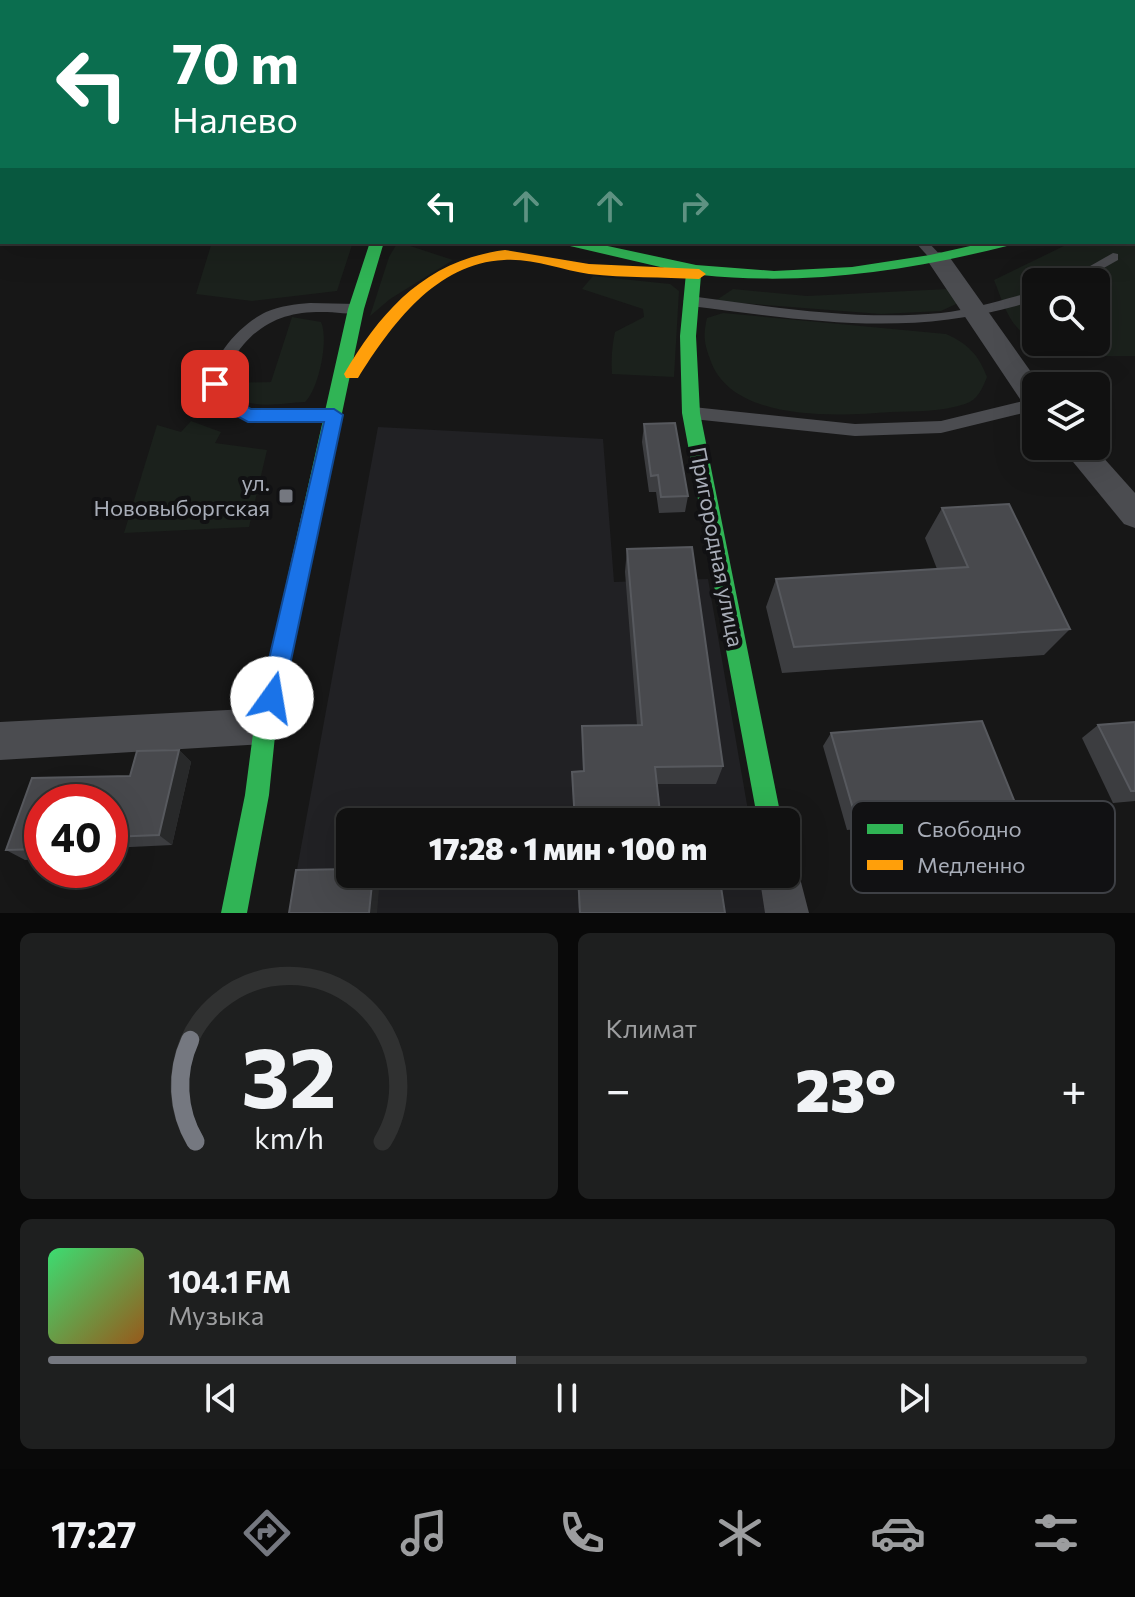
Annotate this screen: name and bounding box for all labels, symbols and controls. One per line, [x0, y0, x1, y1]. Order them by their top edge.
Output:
text: 70 m [172, 27, 299, 96]
icon: left [40, 32, 144, 136]
text: Налево [172, 96, 298, 140]
icon: left [420, 184, 464, 228]
icon: ahead [504, 184, 548, 228]
icon: ahead [588, 184, 632, 228]
icon: right [672, 184, 716, 228]
map controls [1022, 268, 1110, 460]
button: search [1022, 268, 1110, 356]
pin [181, 350, 249, 418]
icon: arrive [193, 362, 237, 406]
button: layers [1022, 372, 1110, 460]
street label: Пригородная улица [685, 445, 750, 649]
place label: ул. Нововыборгская [93, 469, 270, 521]
marker: ул. Нововыборгская [277, 487, 295, 505]
position arrow [230, 656, 314, 740]
speed limit sign: 40 [24, 784, 128, 888]
legend [851, 801, 1115, 893]
text: Свободно [917, 815, 1022, 842]
text: 17:28 · 1 мин · 100 m [429, 829, 707, 866]
text: Медленно [917, 851, 1025, 878]
text: Климат [606, 1012, 697, 1043]
text: 32 [241, 1023, 336, 1125]
text: 23° [795, 1051, 896, 1124]
text: − [606, 1061, 631, 1115]
text: + [1061, 1061, 1087, 1115]
text: km/h [254, 1120, 324, 1155]
text: 104.1 FM [168, 1262, 291, 1299]
text: Музыка [168, 1299, 264, 1330]
icon: previous [199, 1376, 243, 1420]
icon: pause [545, 1376, 589, 1420]
icon: next [892, 1376, 936, 1420]
icon: directions [239, 1505, 295, 1561]
icon: music [396, 1505, 452, 1561]
icon: phone [554, 1505, 610, 1561]
icon: climate [712, 1505, 768, 1561]
icon: car [870, 1505, 926, 1561]
icon: filters [1028, 1505, 1084, 1561]
text: 17:27 [51, 1511, 137, 1555]

